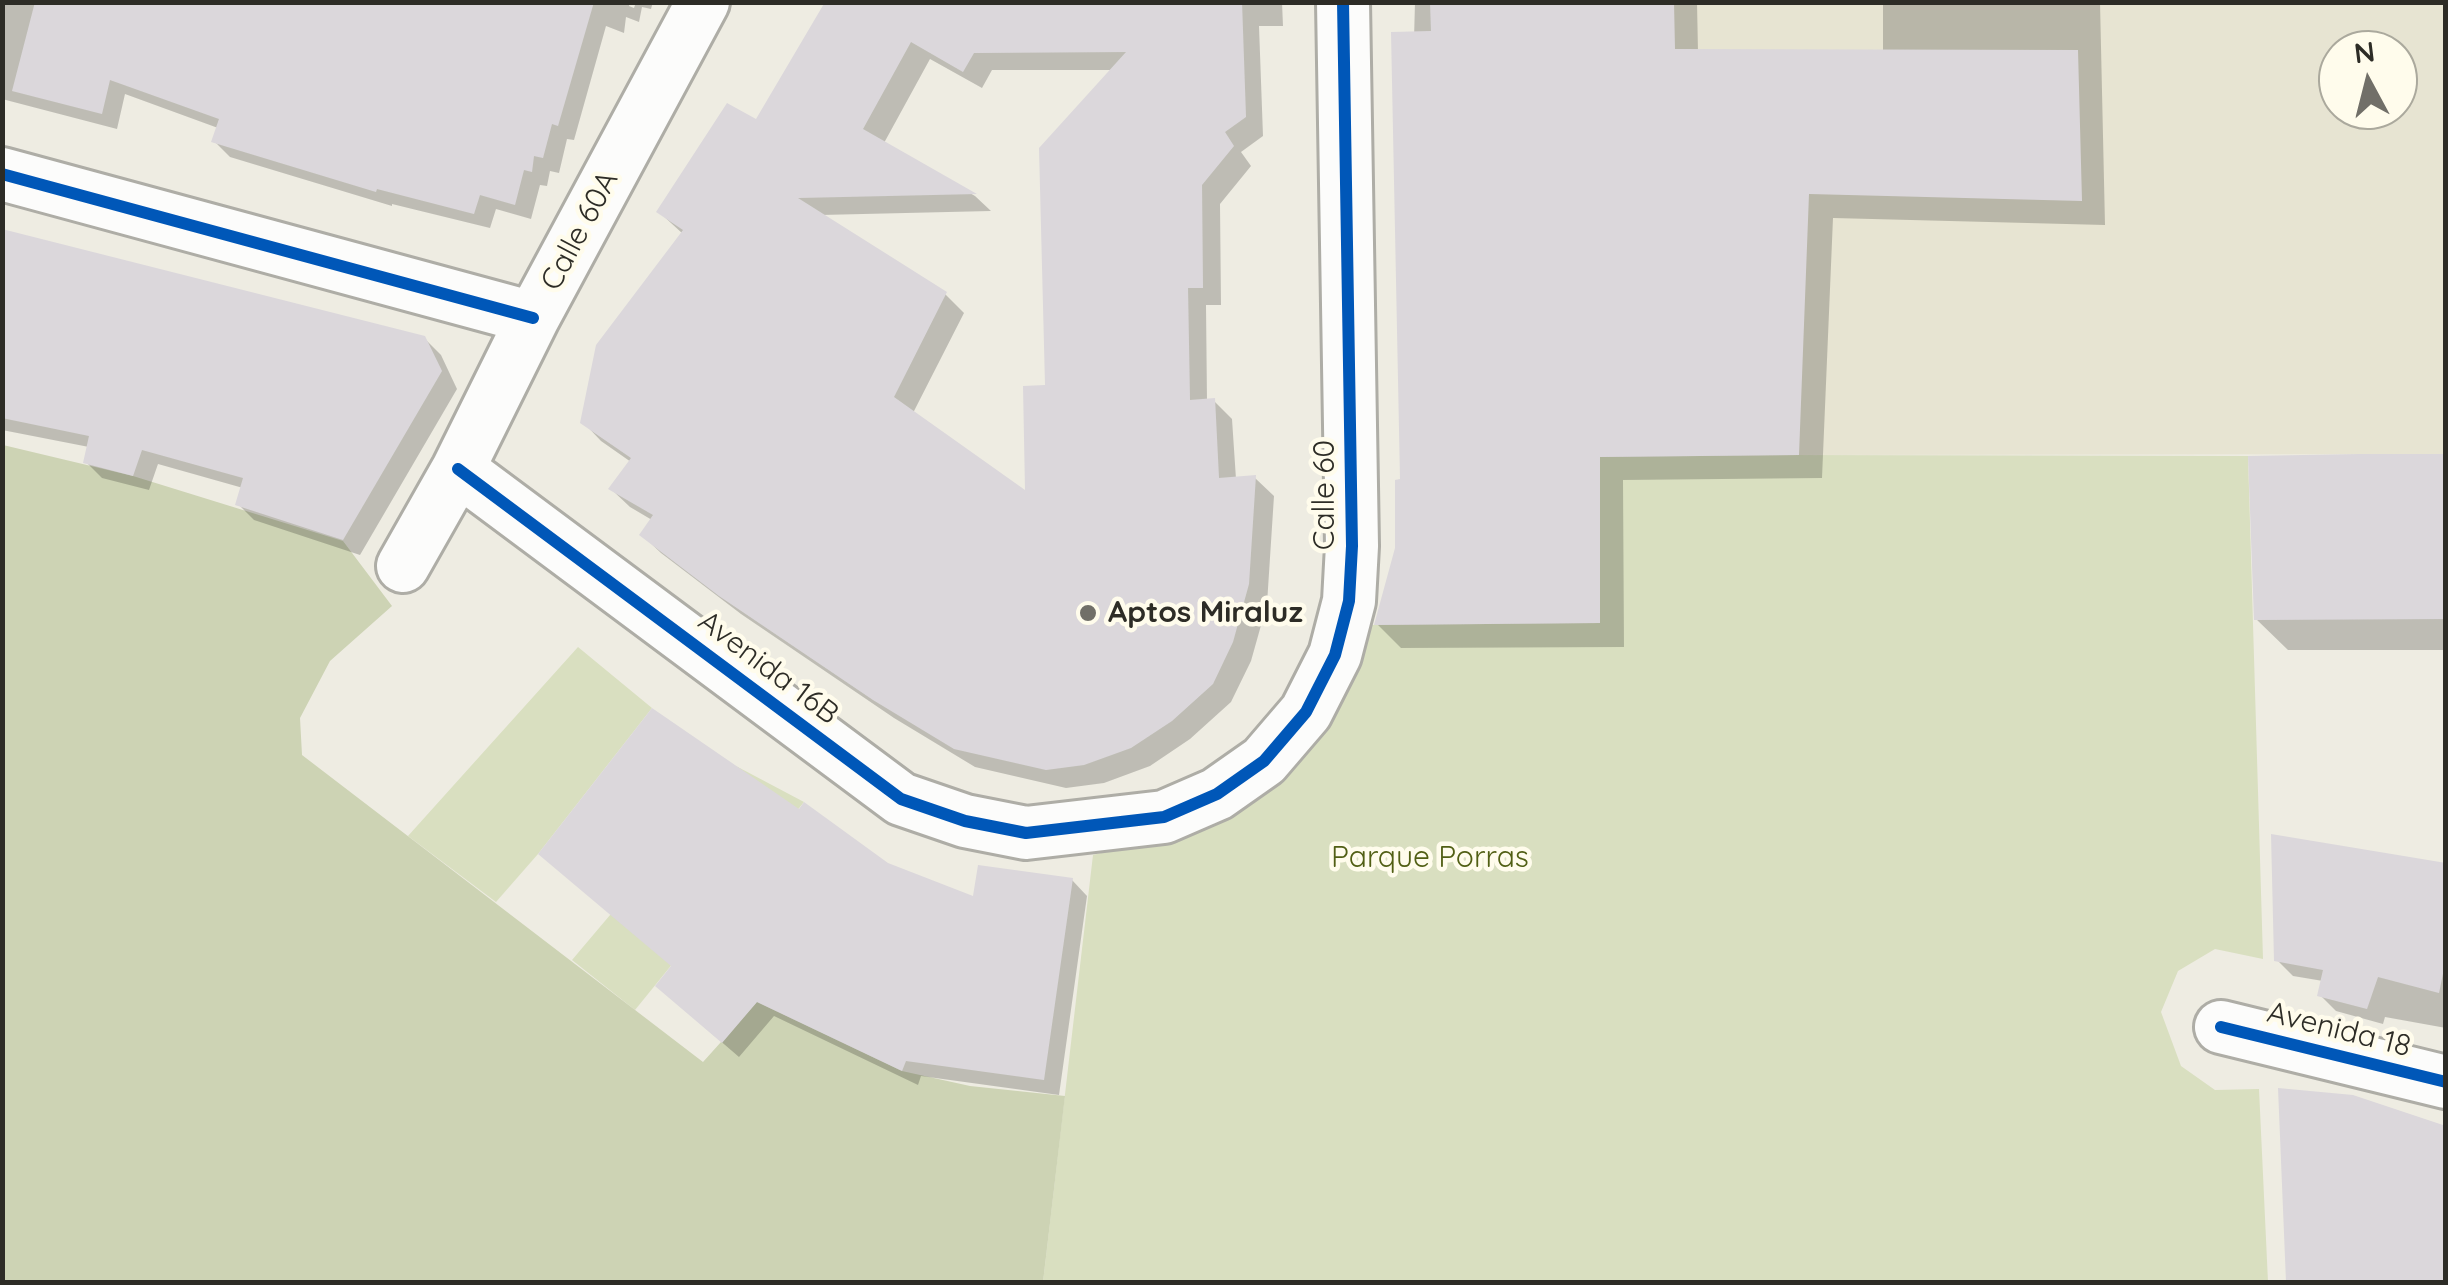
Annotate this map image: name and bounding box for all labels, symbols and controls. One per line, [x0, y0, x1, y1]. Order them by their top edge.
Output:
north arrow [2318, 30, 2418, 130]
text: N [2352, 33, 2377, 70]
street label: Calle 60A [534, 165, 626, 297]
street label: Calle 60 [1307, 440, 1343, 550]
place label: Aptos Miraluz [1108, 595, 1303, 631]
marker: Aptos Miraluz [1077, 602, 1099, 624]
street label: Avenida 16B [691, 604, 845, 732]
park label: Parque Porras [1331, 840, 1529, 876]
street label: Avenida 18 [2263, 995, 2415, 1065]

